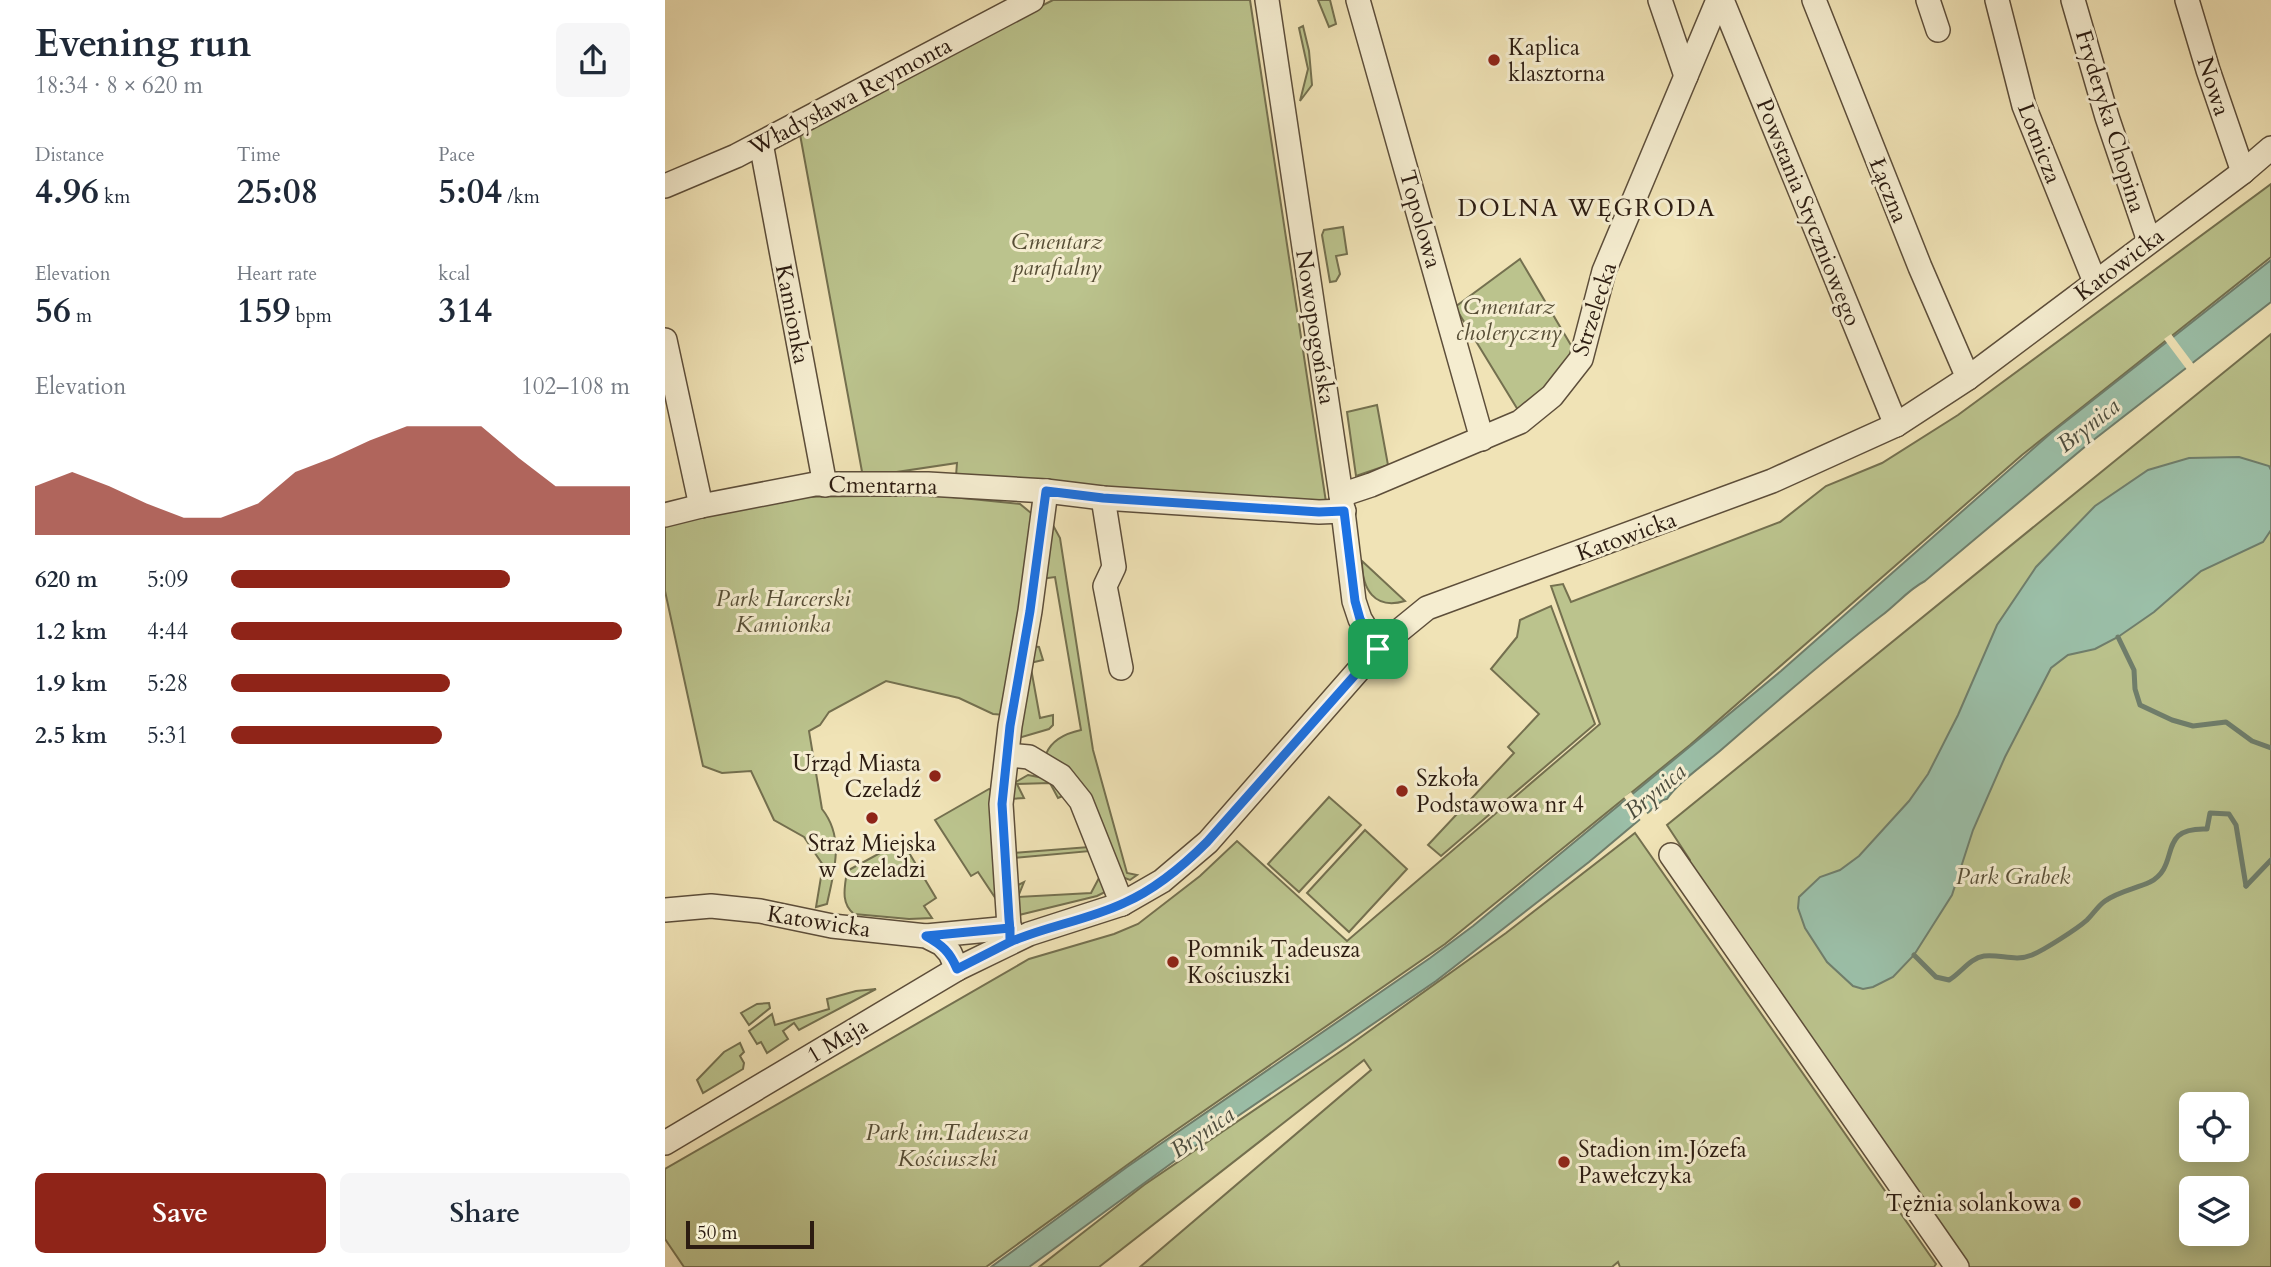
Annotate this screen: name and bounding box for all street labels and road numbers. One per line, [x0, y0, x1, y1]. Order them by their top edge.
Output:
street label: Fryderyka Chopina [2068, 26, 2153, 216]
street label: Władysława Reymonta [743, 30, 957, 164]
street label: Nowa [2189, 53, 2238, 120]
street label: Powstania Styczniowego [1749, 94, 1868, 331]
street label: Lotnicza [2010, 98, 2069, 188]
street label: Łączna [1862, 153, 1916, 227]
street label: Topolowa [1392, 166, 1449, 272]
street label: Katowicka [2068, 221, 2170, 308]
street label: Nowopogońska [1288, 248, 1343, 407]
street label: Strzelecka [1565, 258, 1624, 360]
street label: Kamionka [768, 262, 817, 367]
street label: Cmentarna [828, 469, 938, 502]
street label: Katowicka [1572, 504, 1681, 569]
street label: Katowicka [765, 898, 873, 945]
street label: 1 Maja [801, 1010, 874, 1071]

